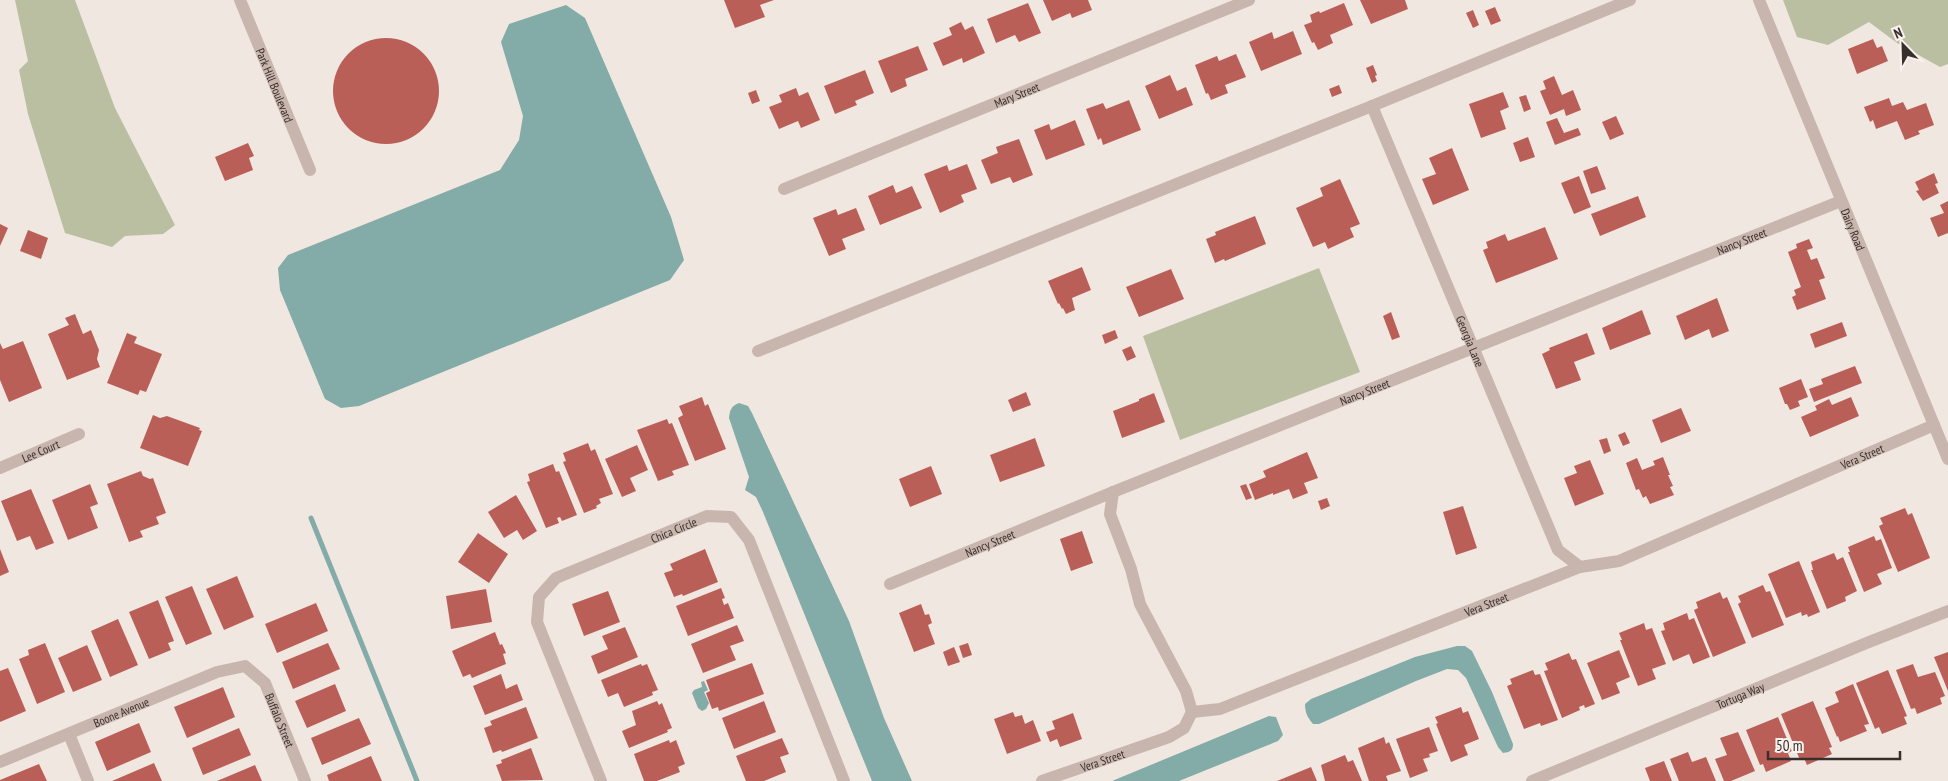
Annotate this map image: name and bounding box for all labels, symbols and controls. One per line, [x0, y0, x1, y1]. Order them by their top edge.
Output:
north arrow [1878, 20, 1928, 70]
text: N [1891, 23, 1905, 43]
street label: Park Hill Boulevard [253, 46, 297, 124]
street label: Mary Street [992, 78, 1042, 110]
street label: Dairy Road [1838, 206, 1869, 253]
street label: Nancy Street [1714, 224, 1769, 257]
street label: Georgia Lane [1453, 313, 1488, 369]
street label: Nancy Street [1337, 375, 1392, 408]
street label: Lee Court [19, 436, 62, 465]
street label: Vera Street [1837, 440, 1886, 472]
street label: Chica Circle [648, 514, 699, 546]
street label: Nancy Street [963, 526, 1018, 560]
street label: Vera Street [1461, 588, 1511, 620]
street label: Tortuga Way [1714, 678, 1767, 712]
street label: Buffalo Street [262, 691, 298, 750]
street label: Boone Avenue [91, 694, 151, 730]
scale bar [1768, 728, 1900, 760]
text: 50 m [1776, 736, 1802, 755]
street label: Vera Street [1078, 745, 1127, 775]

